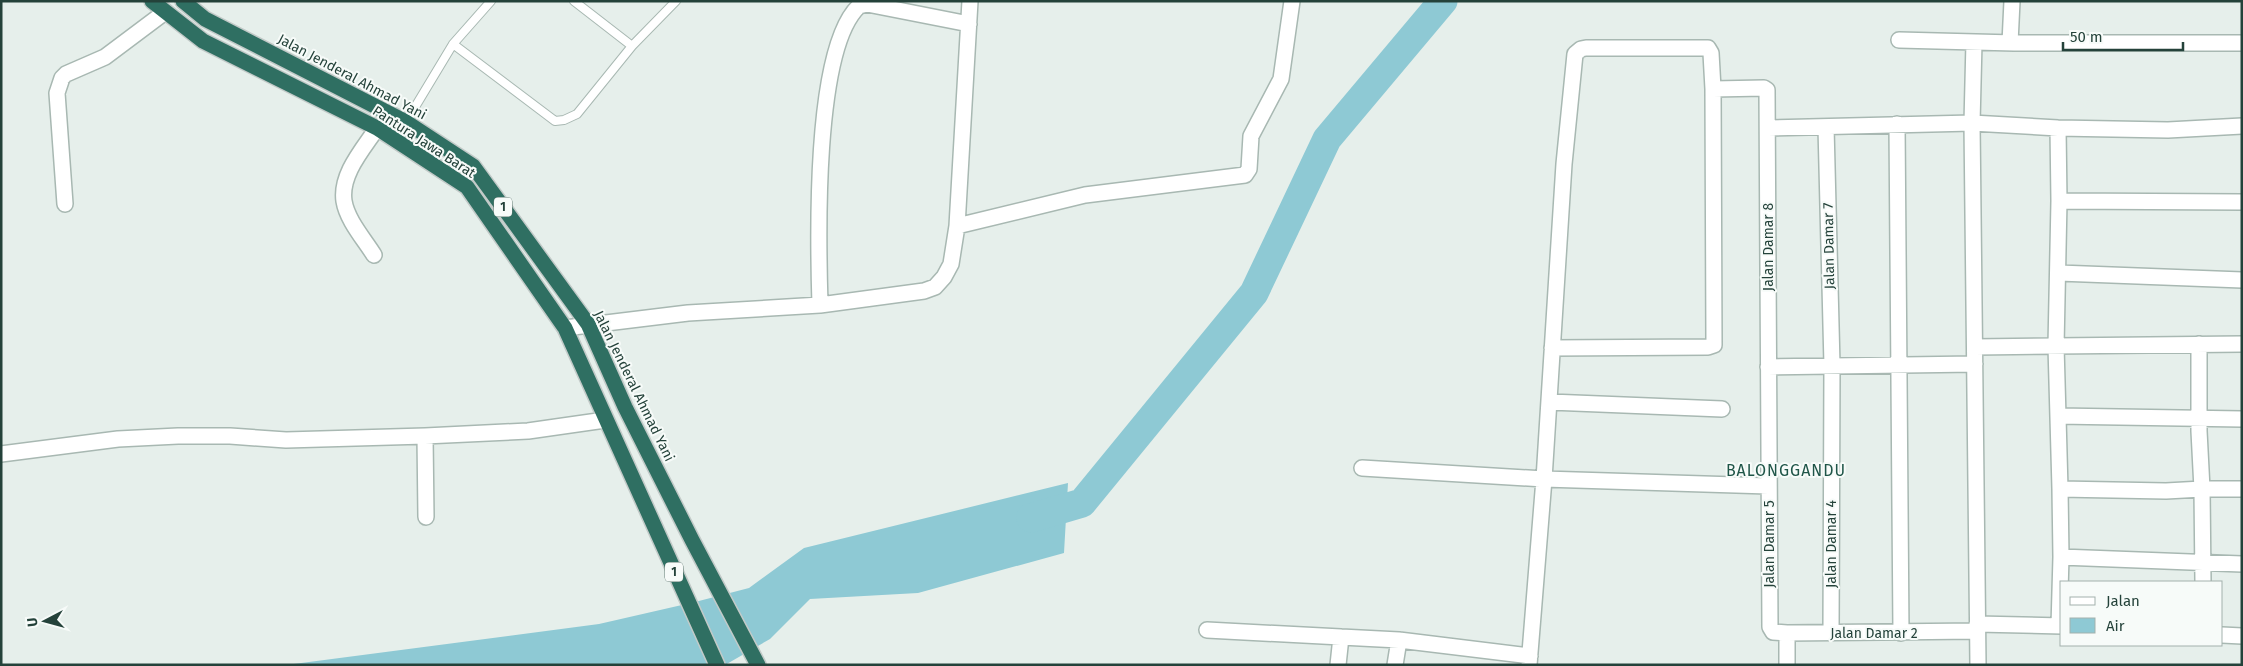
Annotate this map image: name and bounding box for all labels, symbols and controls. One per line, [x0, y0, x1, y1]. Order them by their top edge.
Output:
scale bar [2063, 20, 2183, 52]
text: 50 m [2070, 28, 2103, 46]
street label: Jalan Jenderal Ahmad Yani [275, 31, 429, 123]
street label: Pantura Jawa Barat [369, 102, 479, 182]
road number: 1 [494, 198, 512, 216]
street label: Jalan Damar 7 [1820, 202, 1838, 290]
street label: Jalan Damar 8 [1760, 203, 1777, 291]
street label: Jalan Jenderal Ahmad Yani [590, 308, 678, 464]
district label: BALONGGANDU [1726, 461, 1846, 480]
street label: Jalan Damar 4 [1823, 499, 1840, 588]
street label: Jalan Damar 5 [1761, 500, 1778, 588]
road number: 1 [665, 562, 683, 582]
legend [2060, 581, 2223, 646]
text: Jalan [2106, 592, 2140, 610]
north arrow [20, 596, 70, 646]
text: U [24, 617, 41, 628]
text: Air [2106, 617, 2125, 635]
street label: Jalan Damar 2 [1830, 625, 1918, 642]

